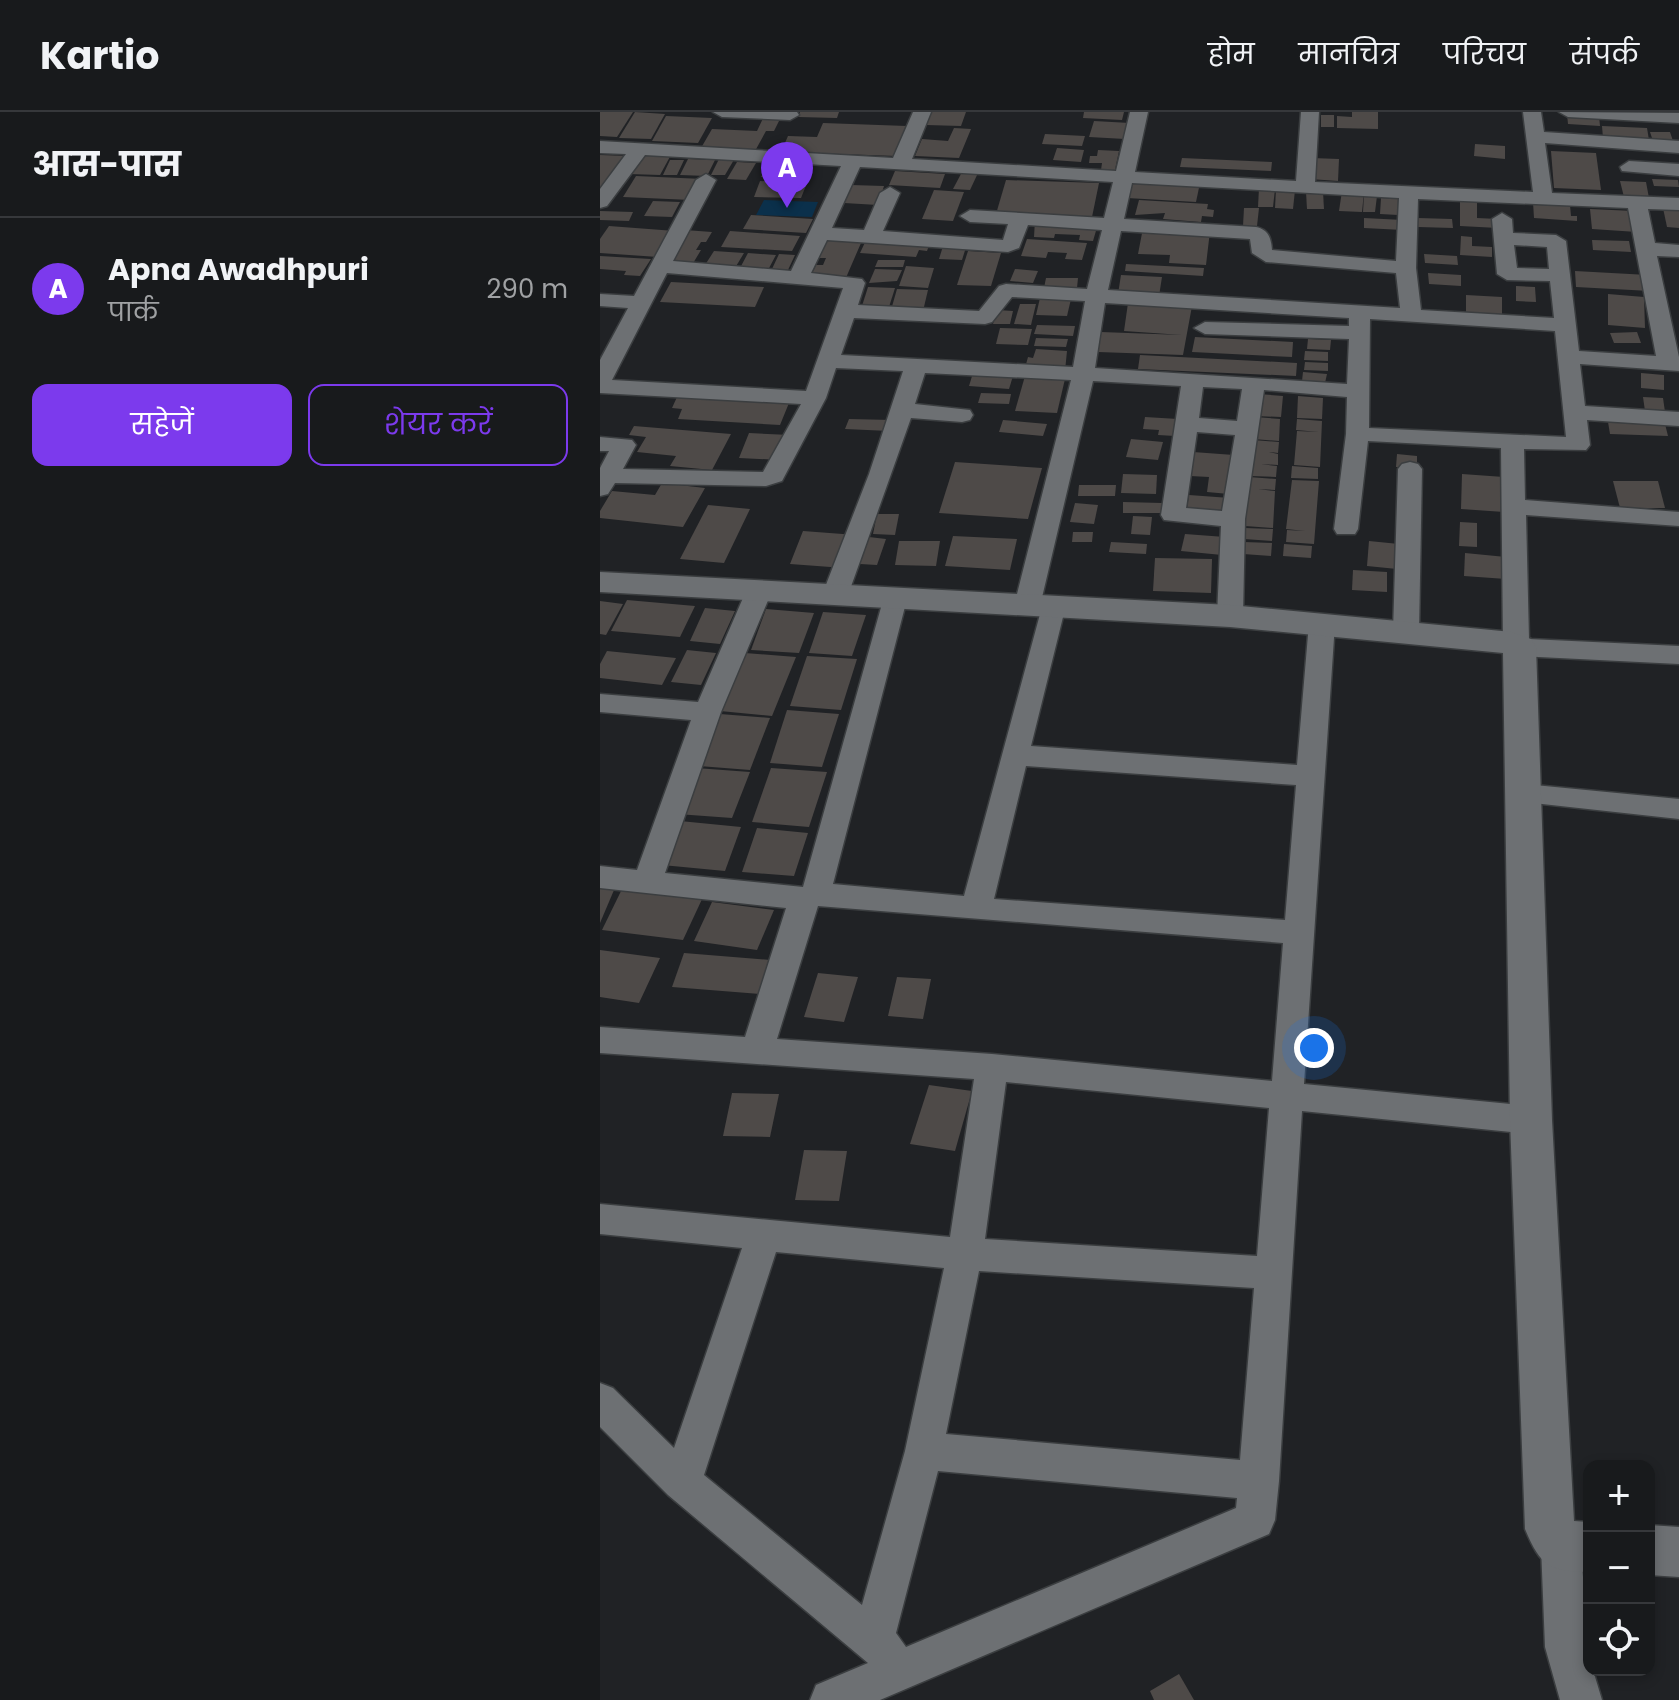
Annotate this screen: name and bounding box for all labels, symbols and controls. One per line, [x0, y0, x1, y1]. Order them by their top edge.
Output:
text: Kartio [40, 29, 159, 82]
text: होम [1208, 35, 1254, 74]
text: मानचित्र [1298, 35, 1399, 74]
text: परिचय [1443, 35, 1526, 74]
text: संपर्क [1570, 35, 1639, 74]
text: आस-पास [32, 140, 181, 188]
pin: A [761, 142, 813, 208]
text: Apna Awadhpuri [108, 248, 369, 291]
text: A [48, 271, 68, 307]
text: 290 m [487, 271, 568, 307]
text: पार्क [108, 294, 159, 330]
button: सहेजें [32, 384, 292, 466]
button: शेयर करें [308, 384, 568, 466]
your location [1294, 1028, 1334, 1068]
map controls [1583, 1460, 1655, 1676]
button: + [1583, 1460, 1655, 1532]
button: − [1583, 1532, 1655, 1604]
button: locate [1583, 1604, 1655, 1676]

